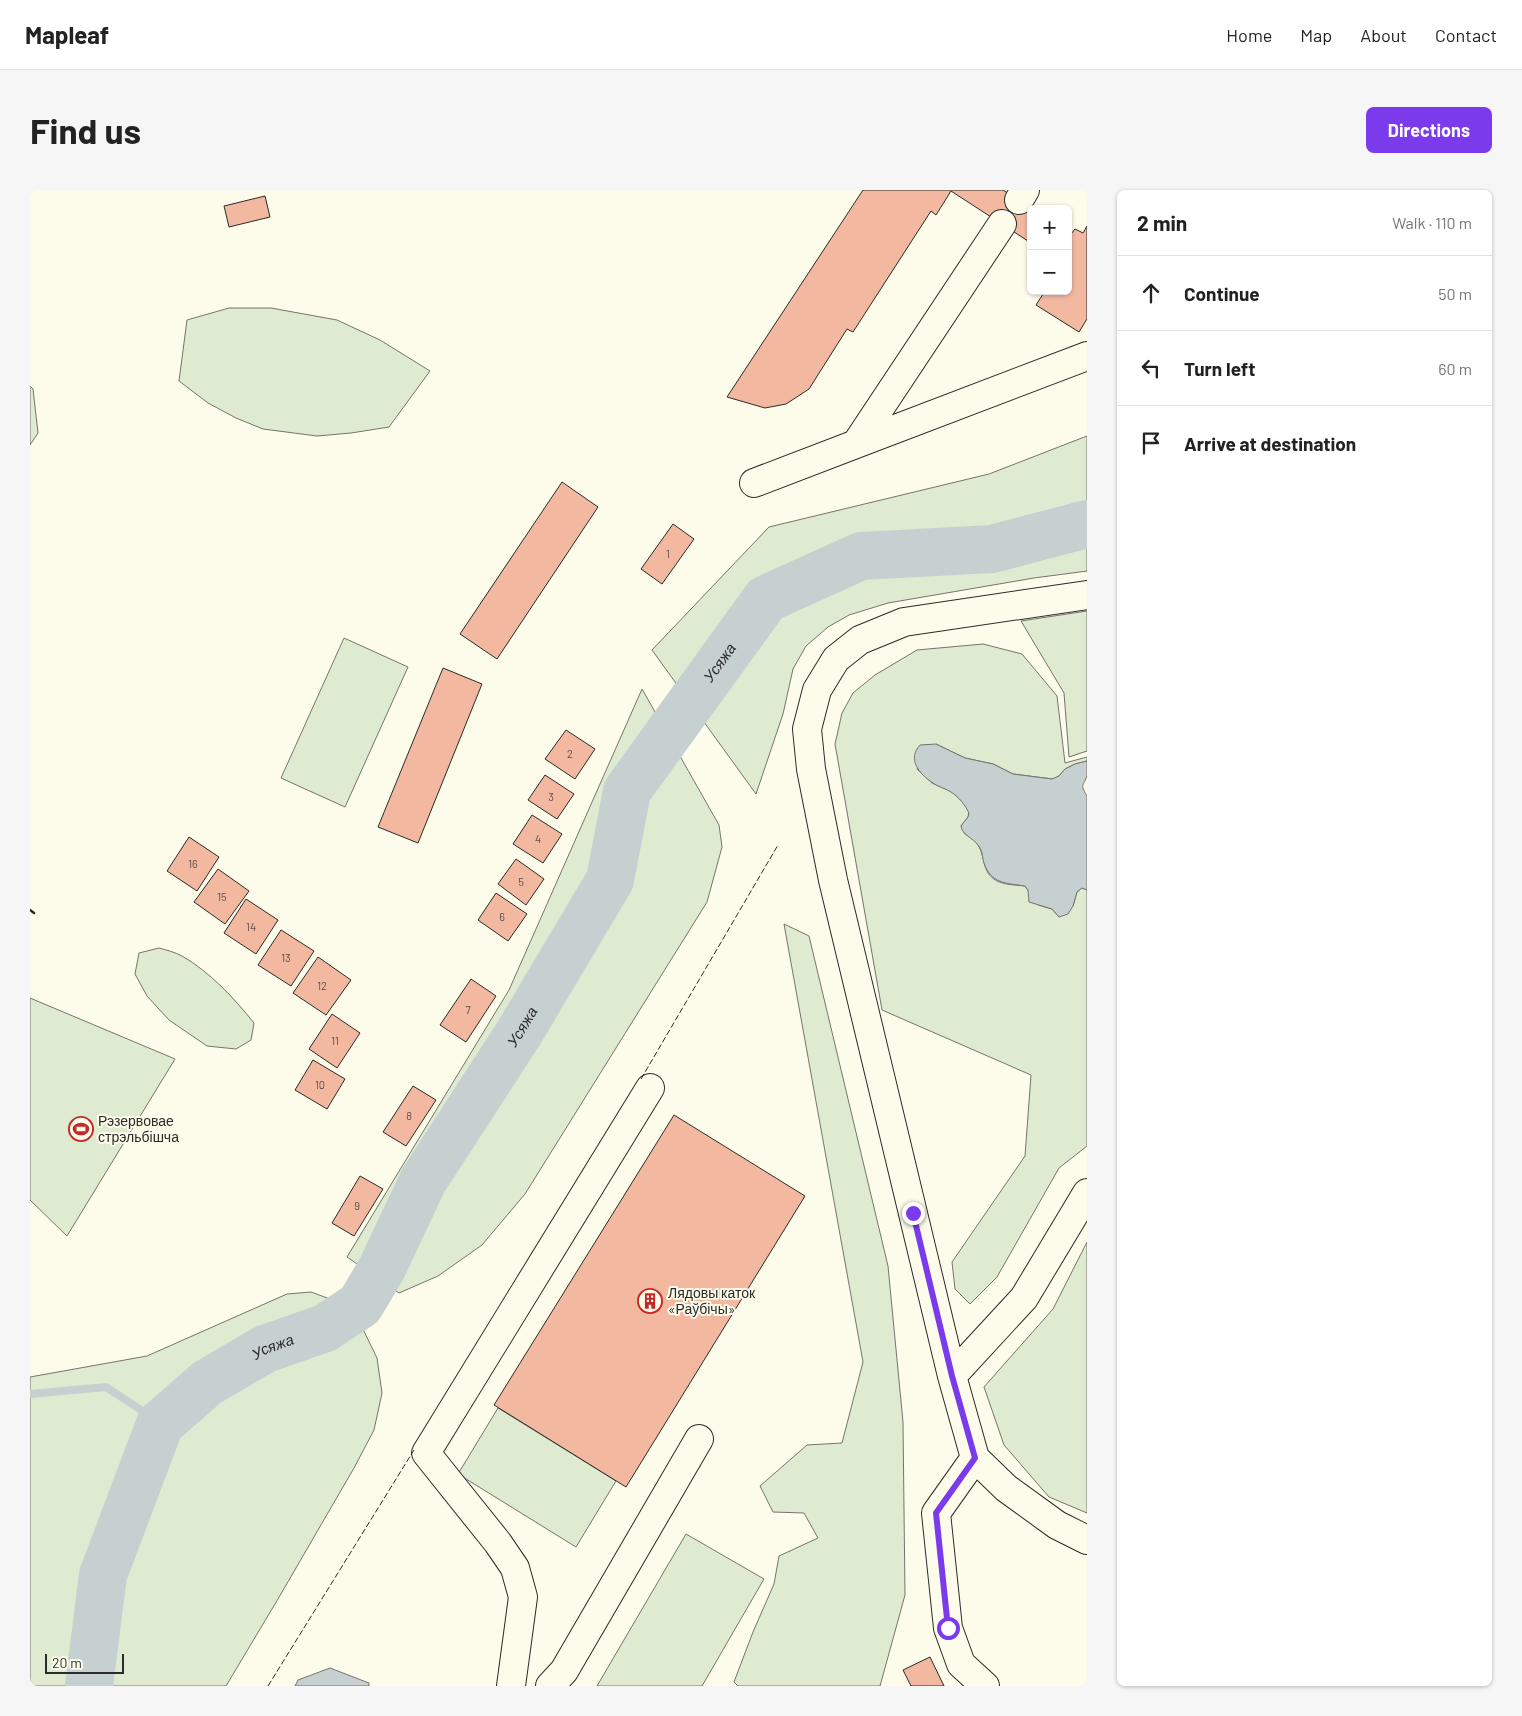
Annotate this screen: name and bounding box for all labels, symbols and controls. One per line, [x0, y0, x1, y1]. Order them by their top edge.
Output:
text: Mapleaf [25, 20, 109, 49]
text: Home [1226, 24, 1272, 46]
text: Map [1300, 24, 1332, 46]
text: About [1360, 24, 1407, 46]
text: Contact [1435, 24, 1497, 46]
button: Directions [1366, 107, 1492, 153]
text: Find us [30, 109, 141, 151]
map controls [1027, 205, 1072, 295]
button: + [1027, 205, 1072, 250]
text: 2 min [1137, 210, 1187, 235]
text: Walk · 110 m [1392, 213, 1472, 232]
button: − [1027, 250, 1072, 295]
icon: ahead [1137, 279, 1165, 307]
text: Continue [1184, 282, 1260, 305]
text: 50 m [1438, 284, 1472, 303]
icon: left [1137, 354, 1165, 382]
text: Turn left [1184, 357, 1255, 380]
text: 60 m [1438, 359, 1472, 378]
icon: arrive [1137, 429, 1165, 457]
text: Arrive at destination [1184, 432, 1356, 455]
house number: 1 [666, 547, 670, 560]
water label: Усяжа [698, 639, 739, 686]
house number: 2 [567, 747, 573, 760]
house number: 3 [548, 790, 554, 803]
house number: 4 [535, 832, 541, 845]
house number: 16 [188, 857, 198, 870]
house number: 5 [518, 875, 524, 888]
house number: 15 [217, 890, 227, 903]
house number: 6 [499, 910, 505, 923]
house number: 14 [246, 920, 256, 933]
house number: 13 [281, 951, 291, 964]
house number: 12 [317, 979, 327, 992]
house number: 7 [465, 1003, 471, 1016]
water label: Усяжа [502, 1003, 541, 1051]
house number: 11 [331, 1034, 339, 1047]
house number: 10 [315, 1078, 325, 1091]
house number: 8 [406, 1109, 412, 1122]
place label: Рэзервовае стрэльбішча [98, 1112, 179, 1145]
sports icon: Рэзервовае стрэльбішча [68, 1116, 94, 1142]
house number: 9 [354, 1199, 360, 1212]
route end [902, 1202, 925, 1225]
place label: Лядовы каток «Раўбічы» [668, 1284, 756, 1317]
building icon: Лядовы каток «Раўбічы» [637, 1288, 663, 1314]
water label: Усяжа [247, 1330, 296, 1363]
route start [937, 1617, 960, 1640]
scale bar [45, 1651, 124, 1674]
text: 20 m [52, 1654, 82, 1671]

